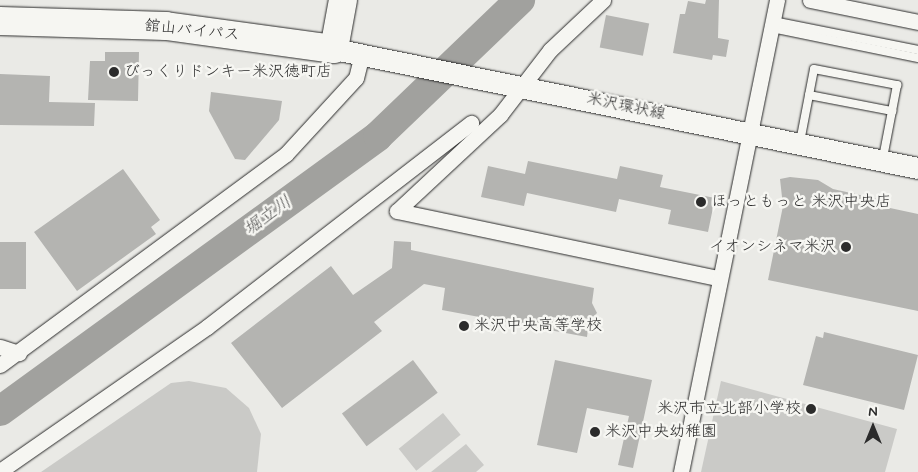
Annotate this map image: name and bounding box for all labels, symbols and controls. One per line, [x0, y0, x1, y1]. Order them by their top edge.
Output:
street label: 舘山バイパス [143, 16, 241, 46]
place label: びっくりドンキー米沢徳町店 [124, 62, 332, 82]
marker: びっくりドンキー米沢徳町店 [108, 66, 120, 78]
street label: 米沢環状線 [585, 89, 667, 125]
water label: 堀立川 [240, 191, 296, 241]
place label: ほっともっと 米沢中央店 [711, 192, 891, 212]
marker: ほっともっと 米沢中央店 [695, 196, 707, 208]
place label: イオンシネマ米沢 [708, 237, 836, 257]
marker: イオンシネマ米沢 [840, 241, 852, 253]
place label: 米沢中央高等学校 [474, 316, 602, 336]
marker: 米沢中央高等学校 [458, 320, 470, 332]
place label: 米沢市立北部小学校 [657, 399, 801, 419]
north arrow [848, 402, 898, 452]
marker: 米沢市立北部小学校 [805, 403, 817, 415]
text: N [868, 403, 878, 421]
place label: 米沢中央幼稚園 [605, 422, 717, 442]
marker: 米沢中央幼稚園 [589, 426, 601, 438]

